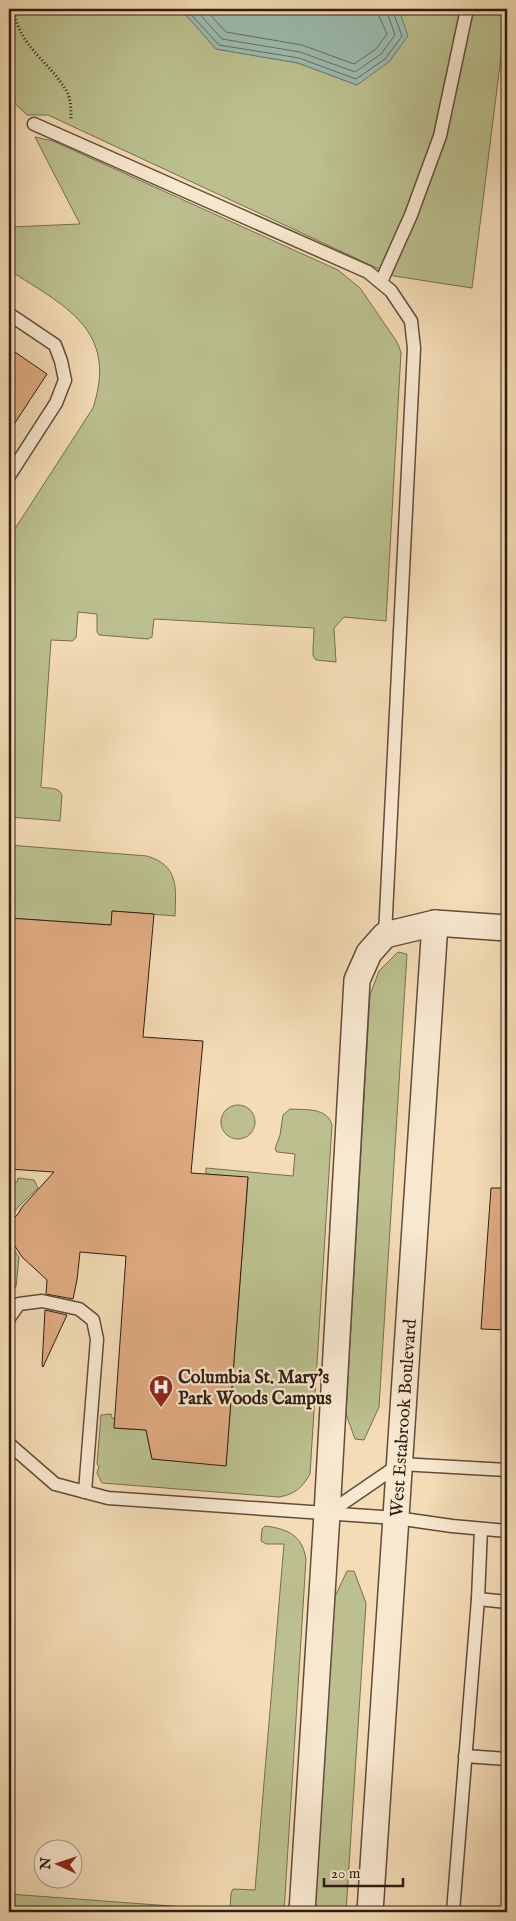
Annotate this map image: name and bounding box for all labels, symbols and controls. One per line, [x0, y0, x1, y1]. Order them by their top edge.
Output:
street label: West Estabrook Boulevard [386, 1318, 423, 1518]
place label: Columbia St. Mary's Park Woods Campus [178, 1367, 332, 1411]
hospital icon: Columbia St. Mary's Park Woods Campus [148, 1374, 174, 1408]
north arrow [32, 1838, 82, 1888]
scale bar [324, 1856, 402, 1888]
text: N [37, 1857, 55, 1871]
text: 20 m [331, 1864, 361, 1883]

